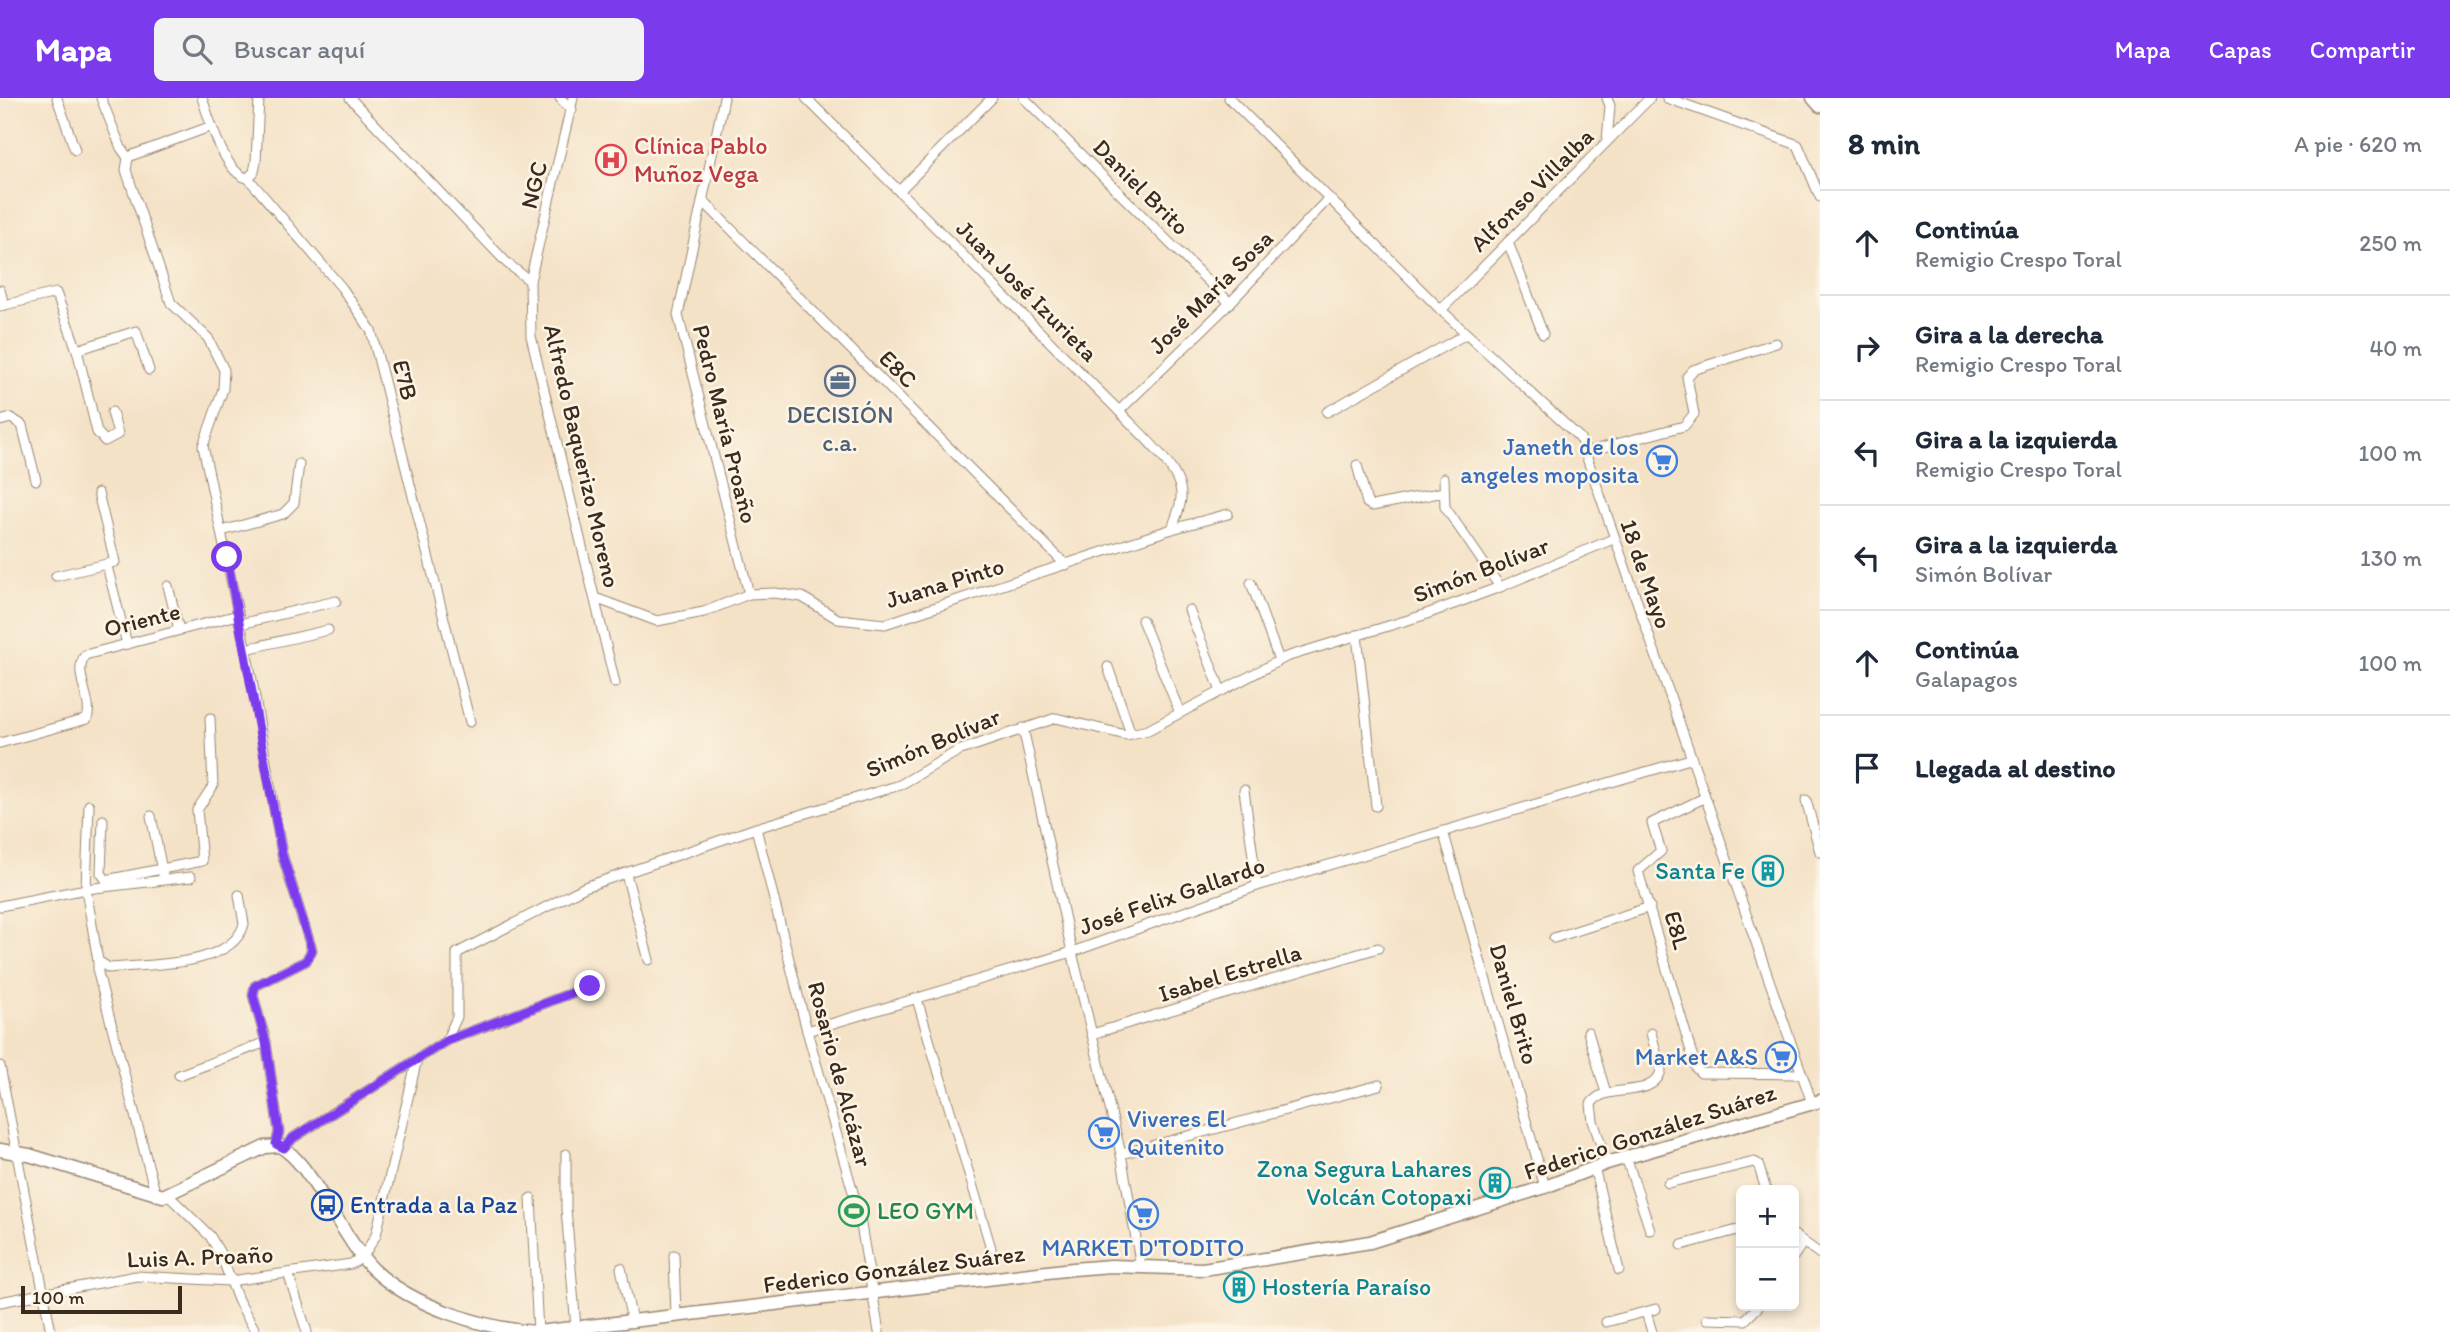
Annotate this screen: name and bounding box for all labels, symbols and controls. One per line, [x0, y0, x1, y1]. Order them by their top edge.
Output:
search box [154, 18, 644, 81]
text: Mapa [35, 30, 112, 69]
icon: search [178, 30, 216, 68]
text: Buscar aquí [234, 33, 365, 65]
text: Mapa [2115, 35, 2171, 64]
text: Capas [2209, 35, 2272, 64]
text: Compartir [2310, 35, 2415, 64]
street label: Alfonso Villalba [1464, 122, 1600, 257]
text: 8 min [1848, 125, 1920, 162]
text: A pie · 620 m [2294, 130, 2422, 158]
place label: Clínica Pablo Muñoz Vega [634, 131, 768, 188]
street label: Daniel Brito [1087, 132, 1196, 241]
hospital icon: Clínica Pablo Muñoz Vega [594, 143, 628, 177]
street label: NGC [514, 158, 553, 212]
text: Continúa [1915, 213, 2019, 245]
street label: Juan José Izurieta [950, 214, 1105, 368]
street label: José María Sosa [1143, 223, 1279, 360]
icon: ahead [1848, 224, 1886, 262]
text: 250 m [2359, 229, 2422, 257]
text: Remigio Crespo Toral [1915, 245, 2122, 273]
text: Gira a la derecha [1915, 318, 2103, 350]
street label: Alfredo Baquerizo Moreno [538, 321, 627, 591]
street label: Pedro María Proaño [687, 321, 764, 526]
icon: right [1848, 329, 1886, 367]
text: 40 m [2369, 334, 2422, 362]
street label: E8C [873, 344, 923, 394]
text: Remigio Crespo Toral [1915, 350, 2122, 378]
street label: E7B [386, 357, 424, 403]
office icon: DECISIÓN c.a. [823, 364, 857, 398]
place label: DECISIÓN c.a. [787, 400, 893, 457]
text: Gira a la izquierda [1915, 423, 2118, 455]
place label: Janeth de los angeles moposita [1460, 432, 1639, 489]
icon: left [1848, 434, 1886, 472]
text: 100 m [2358, 439, 2422, 467]
supermarket icon: Janeth de los angeles moposita [1645, 444, 1679, 478]
text: Remigio Crespo Toral [1915, 455, 2122, 483]
street label: 18 de Mayo [1614, 515, 1679, 632]
text: Gira a la izquierda [1915, 528, 2118, 560]
street label: Simón Bolívar [1409, 530, 1553, 609]
icon: left [1848, 539, 1886, 577]
route start [211, 541, 242, 572]
text: 130 m [2360, 544, 2422, 572]
street label: Juana Pinto [882, 551, 1007, 614]
text: Simón Bolívar [1915, 560, 2052, 588]
street label: Oriente [101, 596, 183, 643]
text: Continúa [1915, 633, 2019, 665]
icon: ahead [1848, 644, 1886, 682]
text: 100 m [2358, 649, 2422, 677]
text: Galapagos [1915, 665, 2018, 693]
street label: Simón Bolívar [861, 701, 1004, 784]
icon: arrive [1848, 749, 1886, 787]
text: Llegada al destino [1915, 752, 2116, 784]
street label: José Felix Gallardo [1075, 850, 1269, 941]
building icon: Santa Fe [1751, 854, 1785, 888]
place label: Santa Fe [1655, 856, 1745, 885]
street label: E8L [1658, 907, 1697, 952]
street label: Isabel Estrella [1155, 937, 1305, 1008]
street label: Daniel Brito [1483, 940, 1546, 1068]
route end [574, 970, 605, 1001]
street label: Rosario de Alcázar [802, 978, 879, 1170]
supermarket icon: Market A&S [1764, 1040, 1798, 1074]
place label: Market A&S [1635, 1042, 1758, 1071]
street label: Federico González Suárez [1520, 1077, 1779, 1186]
place label: Viveres El Quitenito [1127, 1104, 1227, 1161]
supermarket icon: Viveres El Quitenito [1087, 1116, 1121, 1150]
place label: Zona Segura Lahares Volcán Cotopaxi [1257, 1154, 1472, 1211]
building icon: Zona Segura Lahares Volcán Cotopaxi [1478, 1166, 1512, 1200]
map controls [1736, 1185, 1799, 1311]
button: + [1736, 1185, 1799, 1248]
bus stop icon: Entrada a la Paz [310, 1188, 344, 1222]
place label: Entrada a la Paz [350, 1190, 517, 1219]
sports icon: LEO GYM [837, 1194, 871, 1228]
place label: LEO GYM [877, 1196, 974, 1225]
supermarket icon: MARKET D'TODITO [1126, 1197, 1160, 1231]
place label: MARKET D'TODITO [1042, 1233, 1244, 1262]
street label: Federico González Suárez [762, 1238, 1026, 1299]
street label: Luis A. Proaño [126, 1239, 274, 1274]
button: − [1736, 1248, 1799, 1311]
building icon: Hostería Paraíso [1222, 1270, 1256, 1304]
place label: Hostería Paraíso [1262, 1272, 1431, 1301]
scale bar [21, 1283, 182, 1315]
text: 100 m [32, 1286, 84, 1309]

